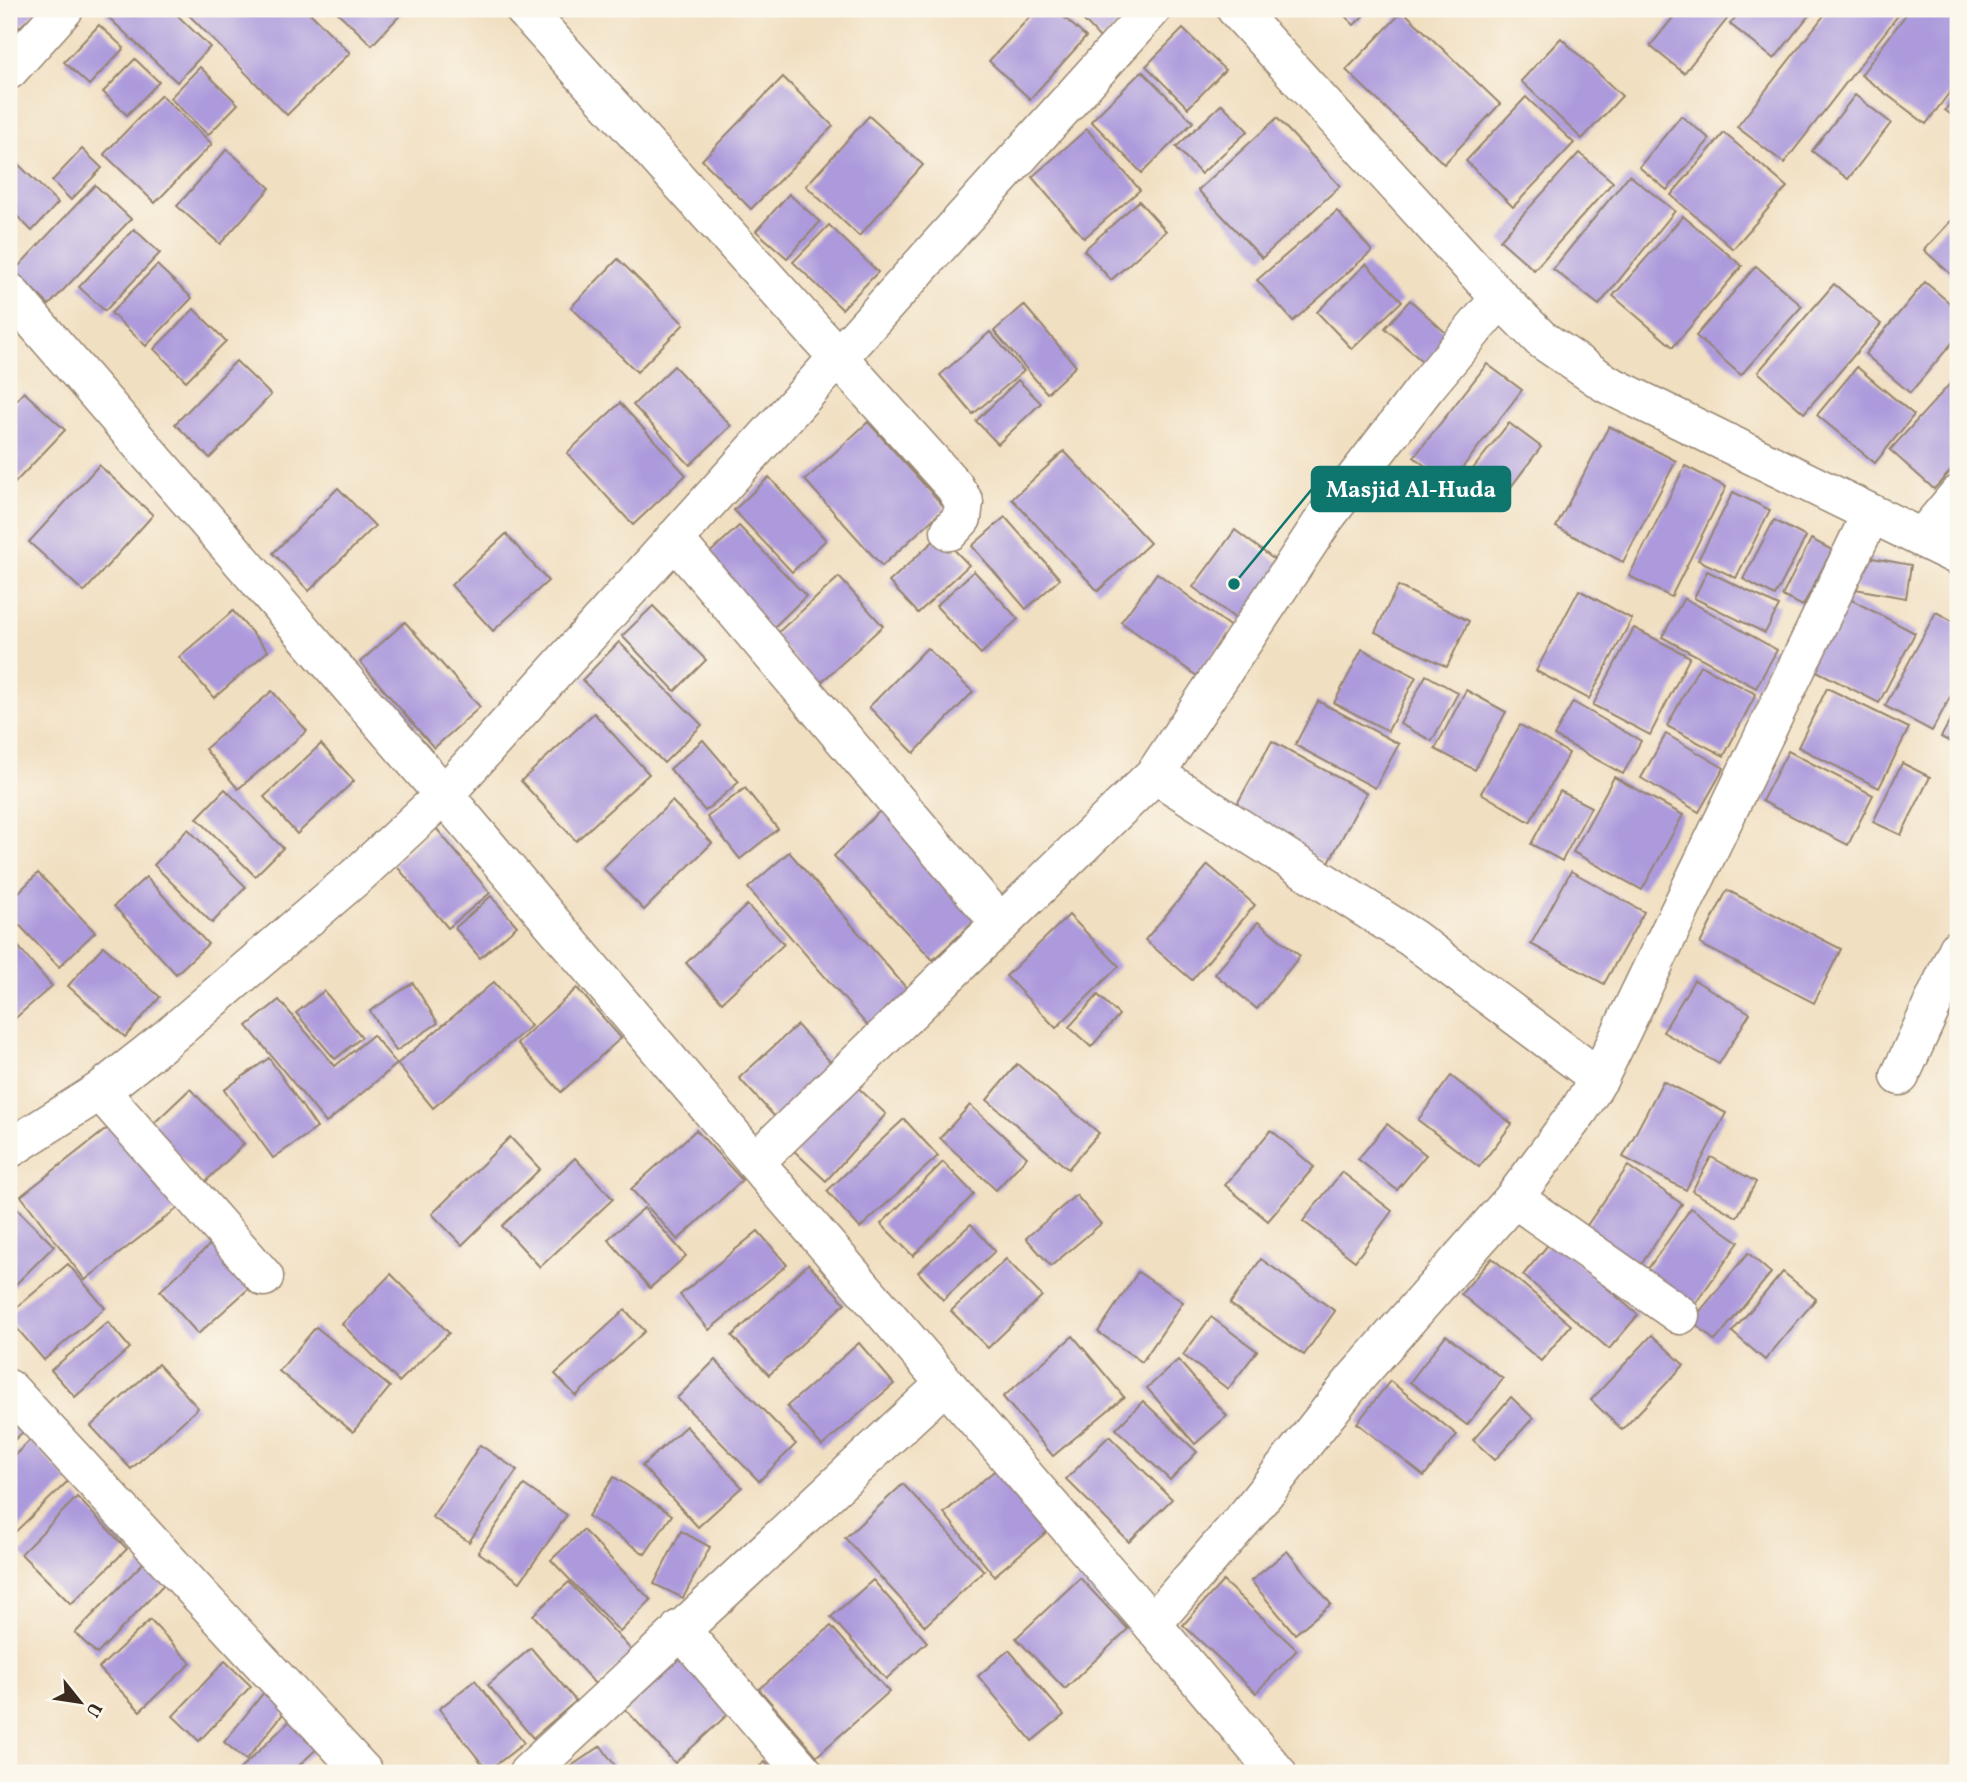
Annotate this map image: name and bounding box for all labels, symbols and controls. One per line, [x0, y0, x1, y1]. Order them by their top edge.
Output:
callout: Masjid Al-Huda [1312, 467, 1510, 511]
text: Masjid Al-Huda [1326, 475, 1496, 507]
north arrow [46, 1666, 116, 1736]
text: U [78, 1697, 108, 1722]

